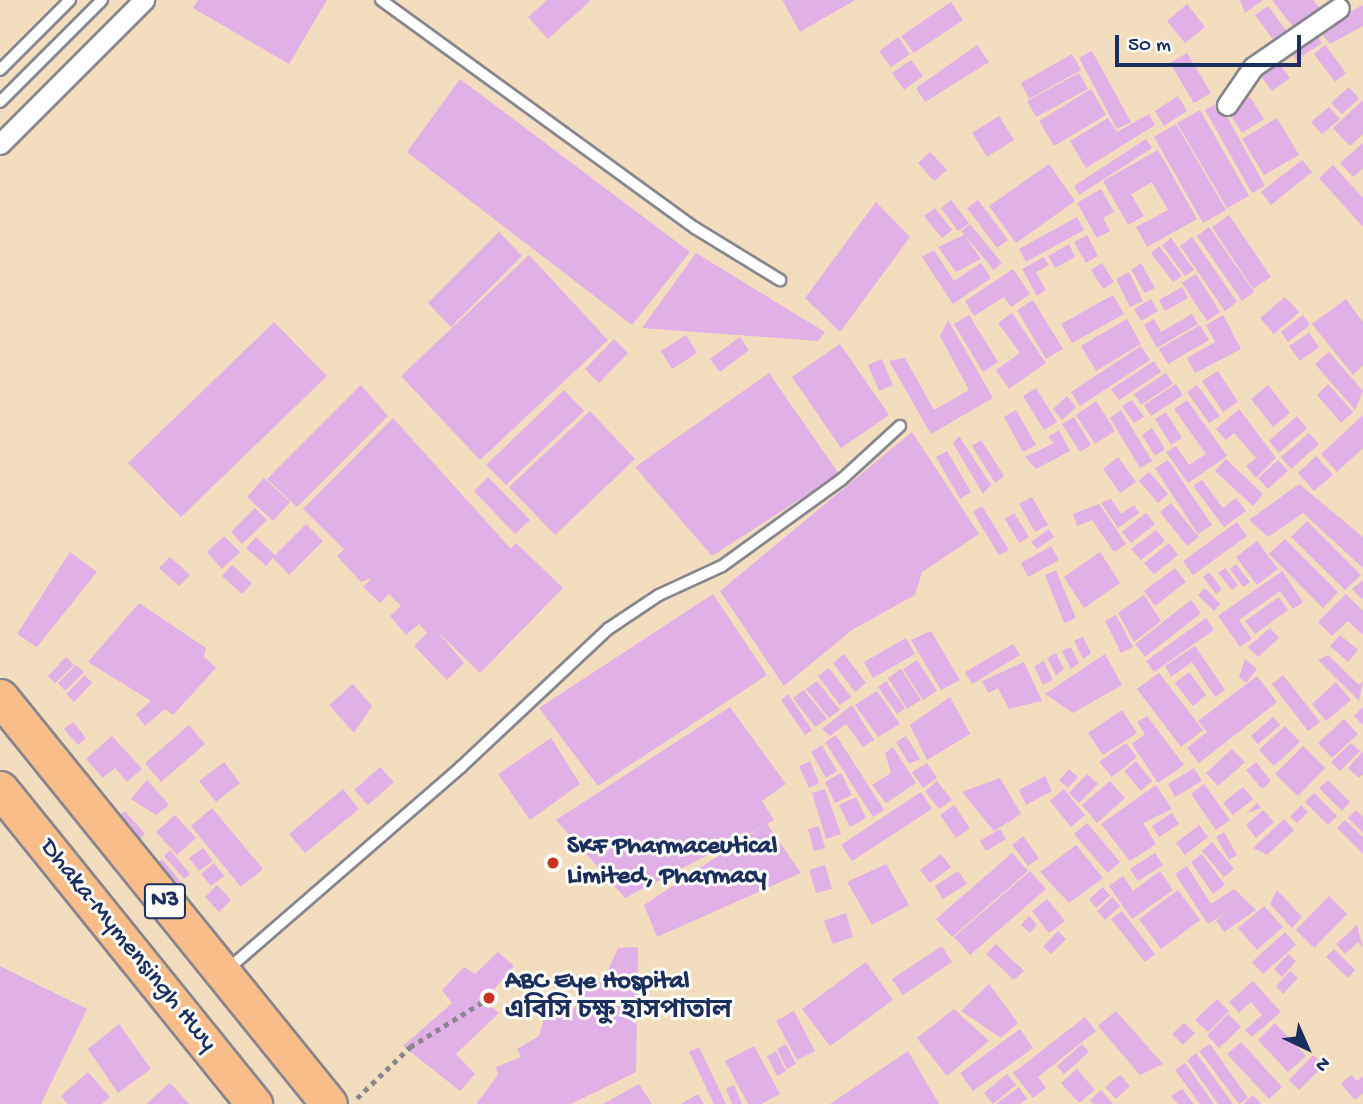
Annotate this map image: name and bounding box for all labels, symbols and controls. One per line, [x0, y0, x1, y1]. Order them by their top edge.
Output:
scale bar [1118, 21, 1304, 65]
text: 50 m [1128, 34, 1171, 59]
place label: SKF Pharmaceutical Limited, Pharmacy [567, 832, 777, 894]
street label: Dhaka-Mymensingh Hwy [32, 833, 222, 1059]
marker: SKF Pharmaceutical Limited, Pharmacy [545, 855, 561, 871]
road number: N3 [142, 880, 188, 922]
place label: ABC Eye Hospital এবিসি চক্ষু হাসপাতাল [505, 967, 732, 1028]
marker: ABC Eye Hospital এবিসি চক্ষু হাসপাতাল [479, 988, 499, 1008]
north arrow [1272, 1013, 1342, 1083]
text: N [1309, 1051, 1334, 1076]

